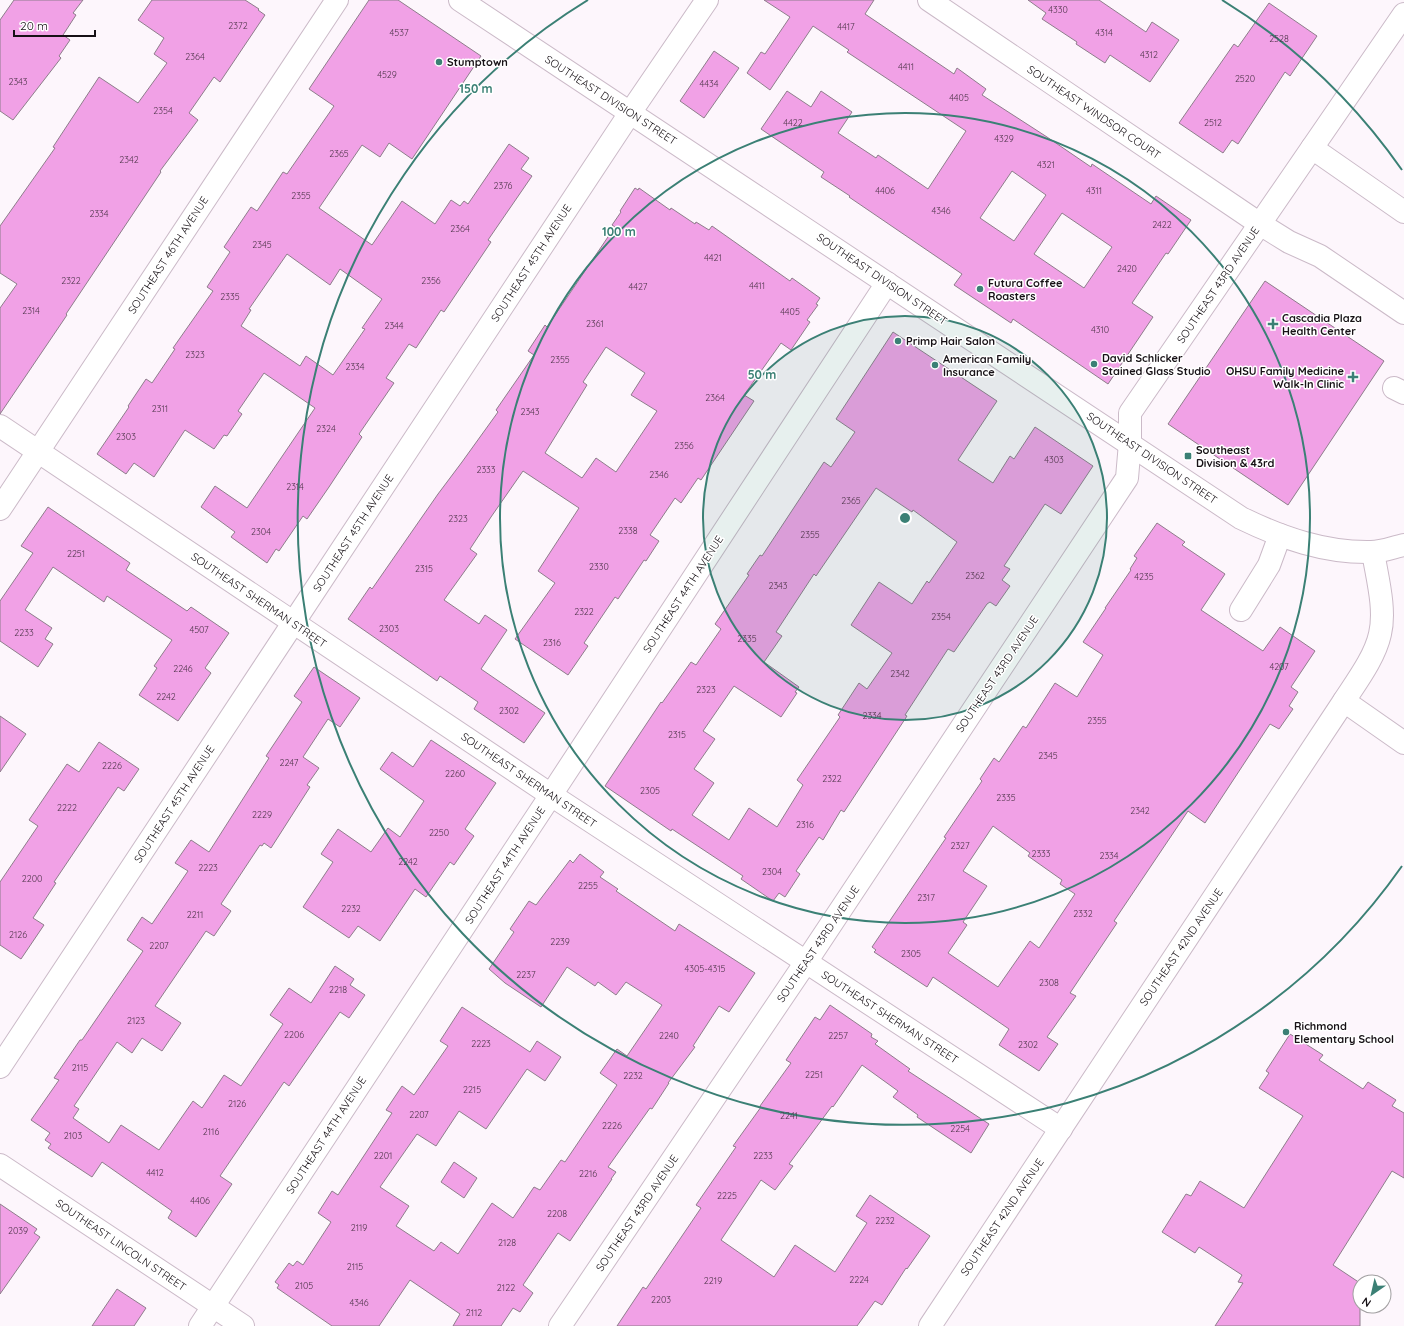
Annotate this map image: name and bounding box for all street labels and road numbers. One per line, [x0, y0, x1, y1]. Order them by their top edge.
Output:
street label: SOUTHEAST DIVISION STREET [542, 52, 680, 148]
street label: SOUTHEAST WINDSOR COURT [1025, 62, 1164, 162]
street label: SOUTHEAST 46TH AVENUE [125, 194, 211, 316]
street label: SOUTHEAST 45TH AVENUE [488, 202, 574, 324]
street label: SOUTHEAST 43RD AVENUE [1174, 224, 1262, 346]
street label: SOUTHEAST DIVISION STREET [814, 230, 950, 328]
street label: SOUTHEAST DIVISION STREET [1084, 409, 1220, 507]
street label: SOUTHEAST 45TH AVENUE [310, 472, 396, 594]
street label: SOUTHEAST 44TH AVENUE [640, 533, 726, 655]
street label: SOUTHEAST SHERMAN STREET [189, 549, 330, 651]
street label: SOUTHEAST 43RD AVENUE [953, 613, 1041, 735]
street label: SOUTHEAST SHERMAN STREET [459, 729, 600, 831]
street label: SOUTHEAST 45TH AVENUE [131, 743, 217, 865]
street label: SOUTHEAST 44TH AVENUE [462, 804, 548, 926]
street label: SOUTHEAST 43RD AVENUE [774, 883, 862, 1005]
street label: SOUTHEAST 42ND AVENUE [1136, 886, 1226, 1008]
street label: SOUTHEAST SHERMAN STREET [819, 967, 961, 1067]
street label: SOUTHEAST 44TH AVENUE [283, 1074, 369, 1196]
street label: SOUTHEAST 43RD AVENUE [593, 1152, 681, 1274]
street label: SOUTHEAST 42ND AVENUE [957, 1156, 1047, 1278]
street label: SOUTHEAST LINCOLN STREET [53, 1196, 189, 1294]

